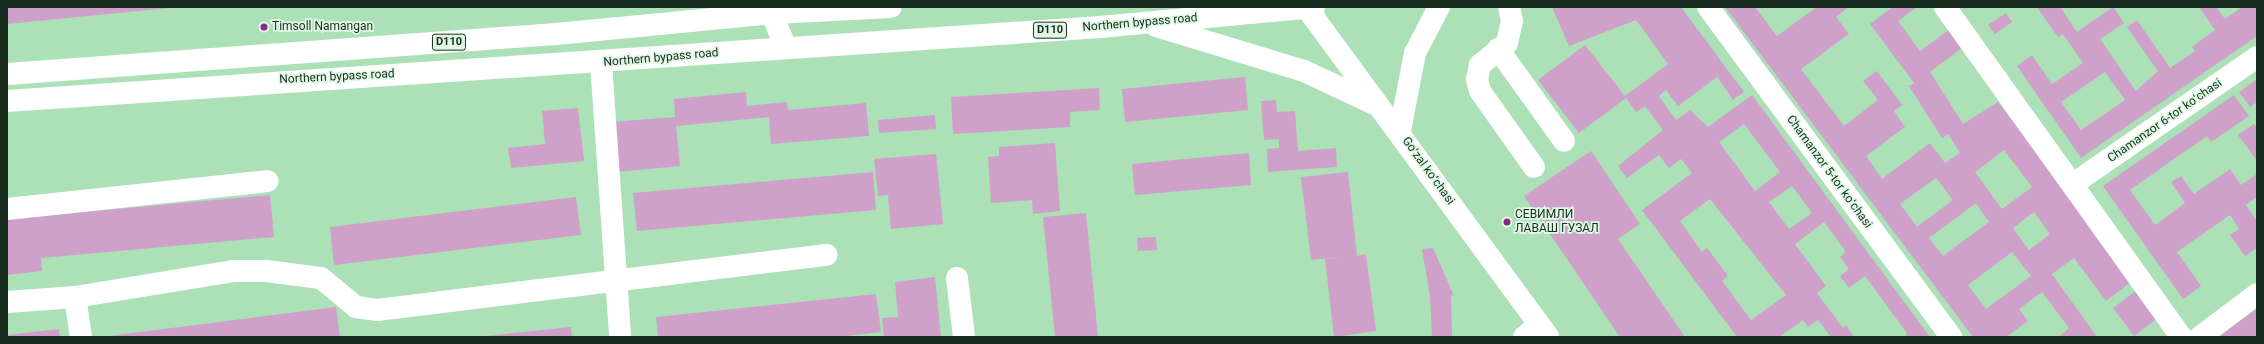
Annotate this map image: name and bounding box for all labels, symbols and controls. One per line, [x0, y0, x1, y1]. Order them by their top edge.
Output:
street label: Northern bypass road [1082, 11, 1198, 35]
place label: Timsoll Namangan [272, 20, 373, 34]
road number: D110 [1032, 21, 1068, 39]
marker: Timsoll Namangan [259, 22, 269, 32]
road number: D110 [431, 33, 467, 51]
street label: Northern bypass road [603, 46, 719, 70]
street label: Northern bypass road [279, 67, 395, 87]
street label: Chamanzor 6-tor koʻchasi [2105, 76, 2225, 166]
street label: Chamanzor 5-tor koʻchasi [1783, 113, 1875, 231]
street label: Goʻzal koʻchasi [1399, 134, 1457, 208]
place label: СЕВИМЛИ ЛАВАШ ГУЗАЛ [1515, 208, 1599, 236]
marker: СЕВИМЛИ ЛАВАШ ГУЗАЛ [1502, 217, 1512, 227]

